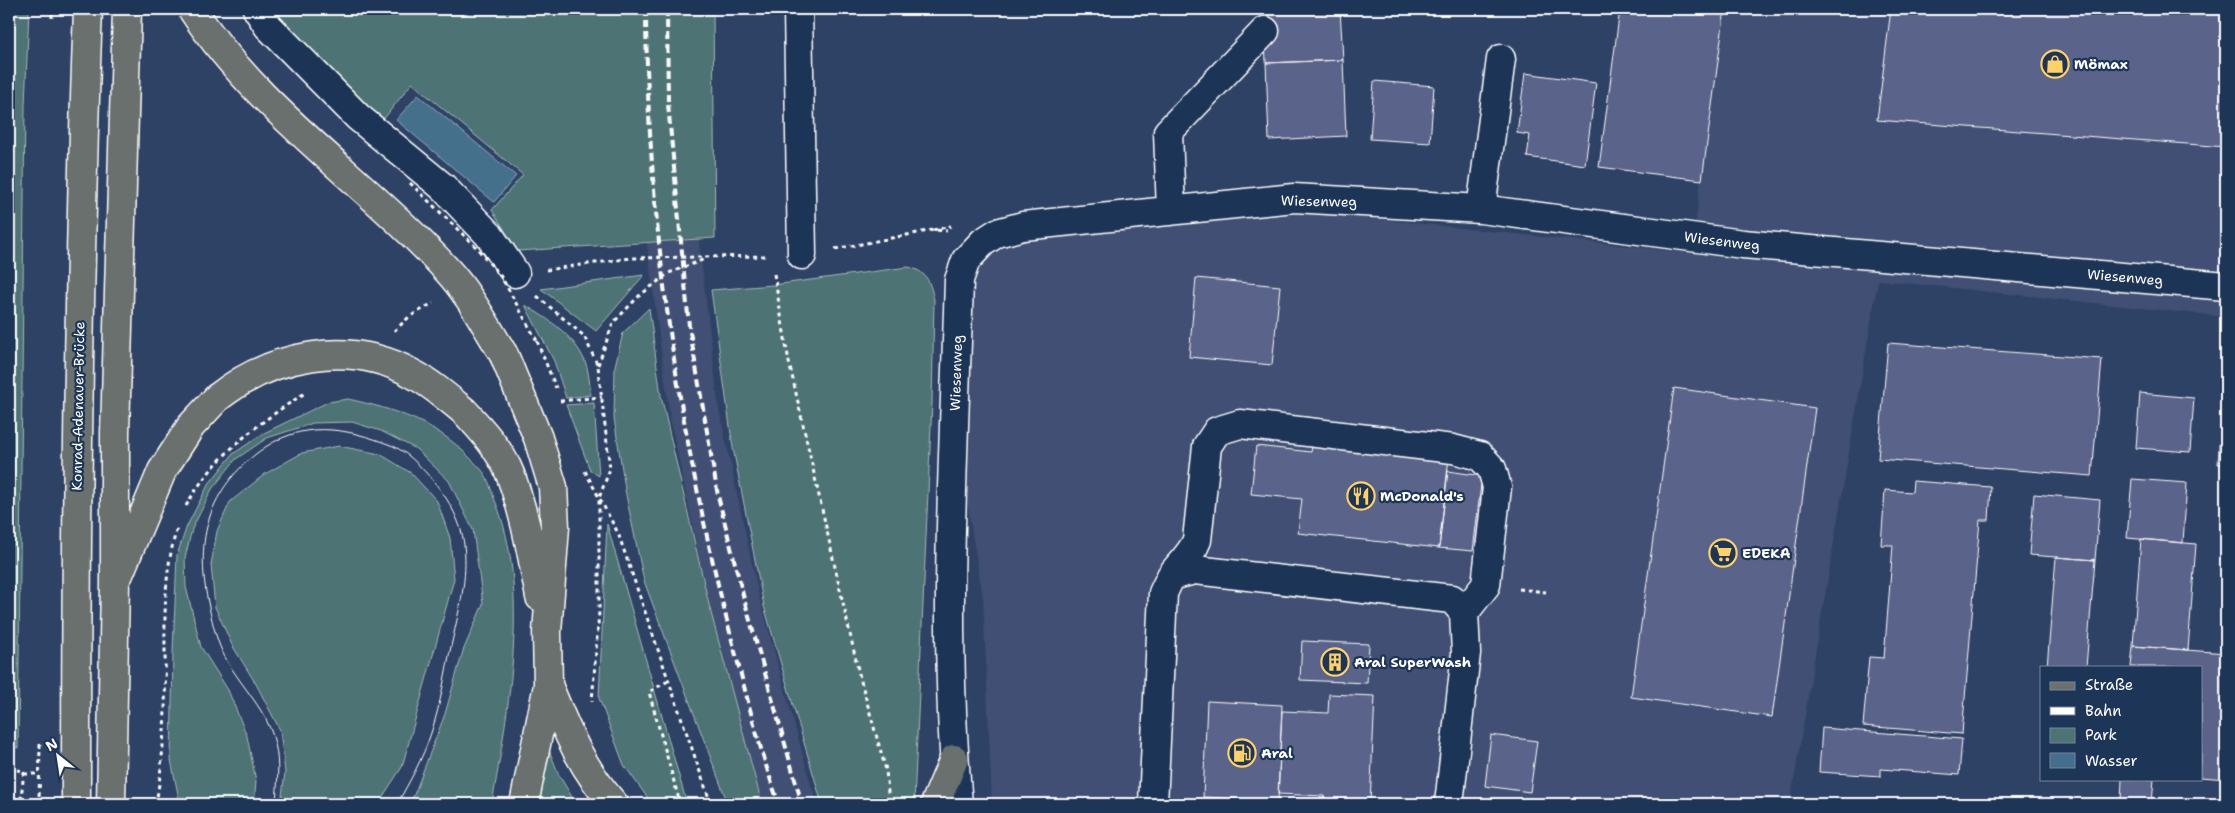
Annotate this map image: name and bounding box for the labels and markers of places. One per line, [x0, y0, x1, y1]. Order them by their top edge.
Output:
shop icon: Mömax [2040, 49, 2070, 79]
place label: Mömax [2074, 55, 2128, 73]
restaurant icon: McDonald's [1346, 481, 1376, 511]
place label: McDonald's [1380, 487, 1464, 505]
supermarket icon: EDEKA [1708, 538, 1738, 568]
place label: EDEKA [1742, 544, 1791, 562]
building icon: Aral SuperWash [1320, 647, 1350, 677]
place label: Aral SuperWash [1354, 653, 1471, 671]
fuel station icon: Aral [1227, 738, 1257, 768]
place label: Aral [1261, 744, 1293, 762]

